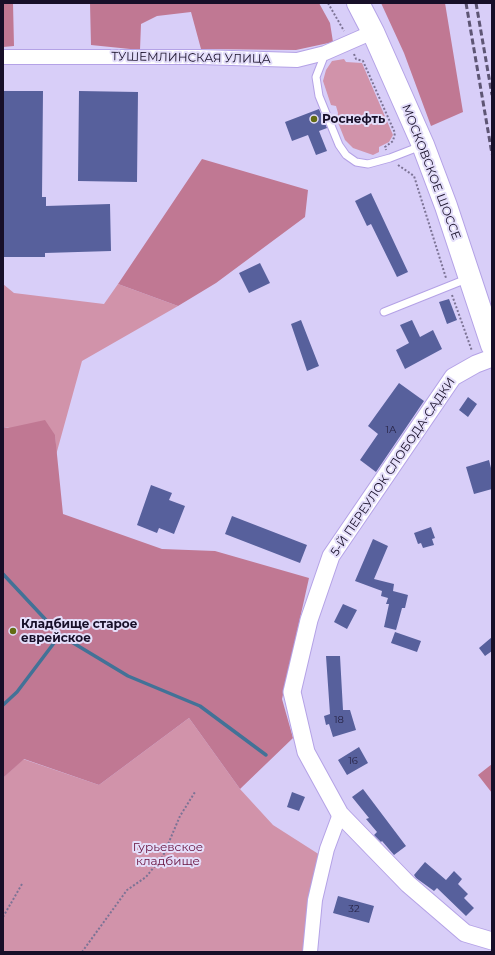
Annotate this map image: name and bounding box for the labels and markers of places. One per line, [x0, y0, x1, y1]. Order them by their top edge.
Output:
place label: Роснефть [322, 112, 385, 126]
marker: Роснефть [309, 114, 319, 124]
place label: Кладбище старое еврейское [21, 617, 137, 645]
marker: Кладбище старое еврейское [8, 626, 18, 636]

